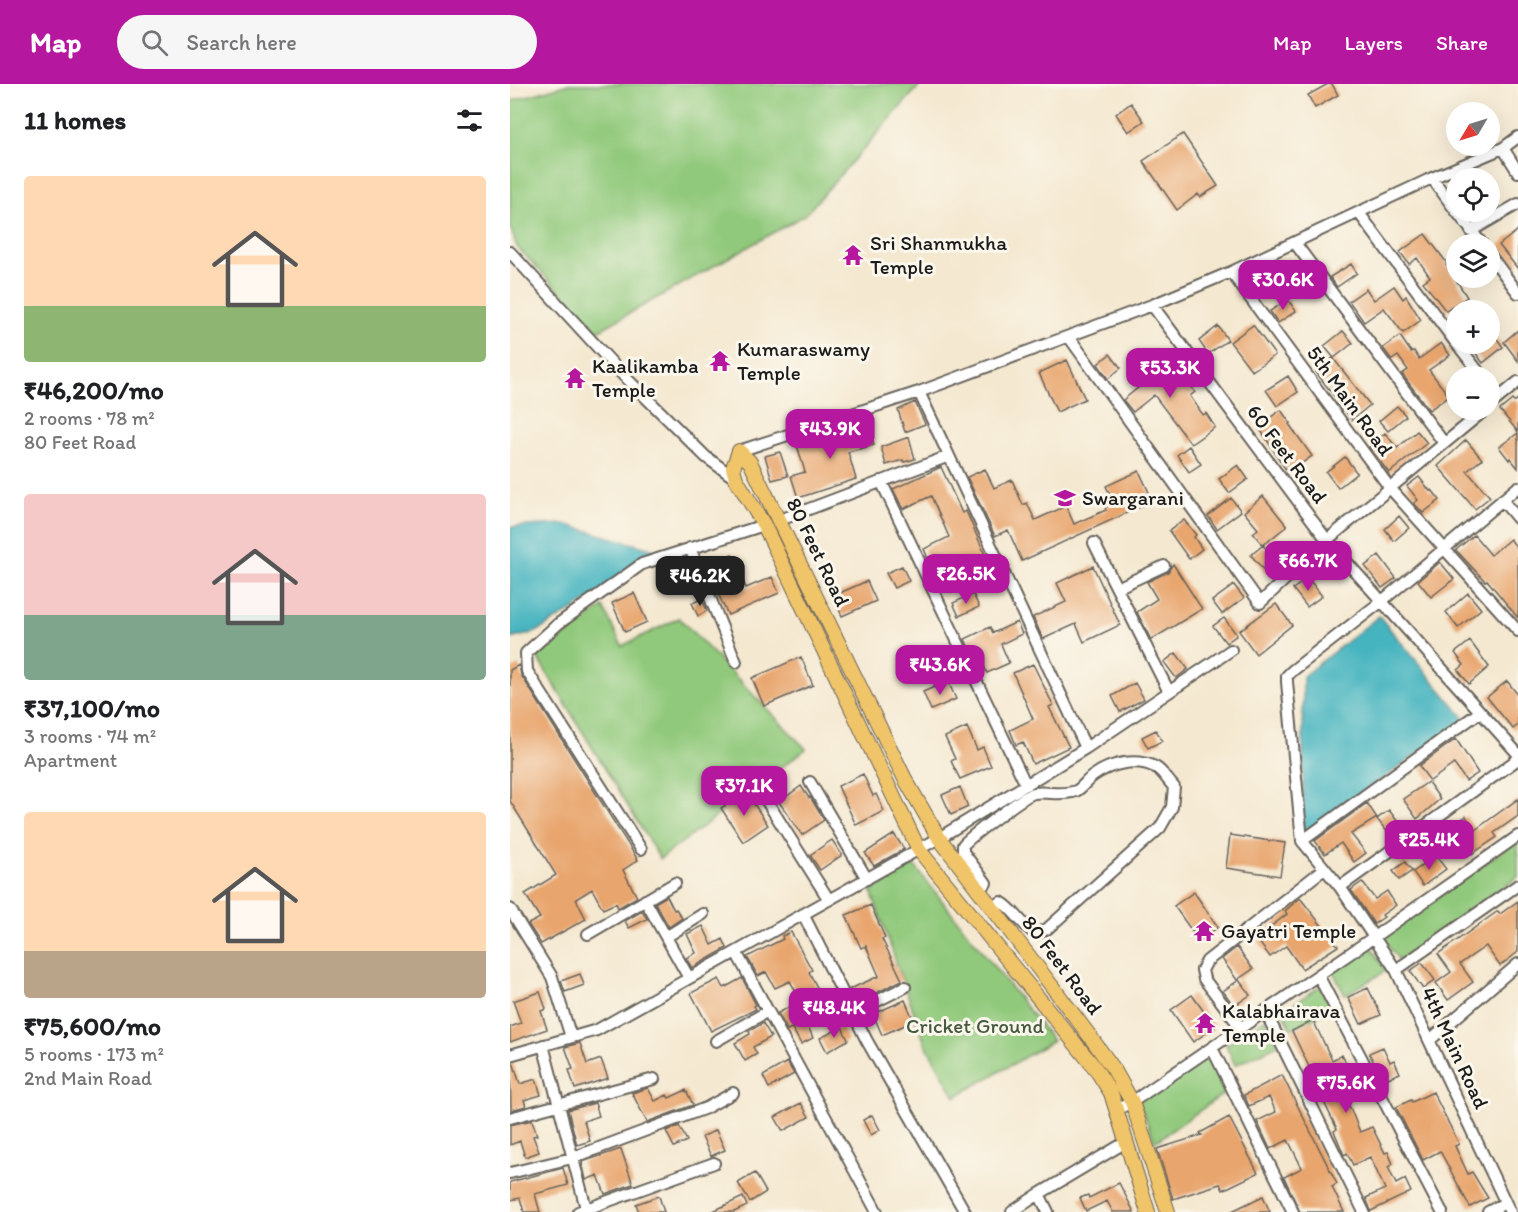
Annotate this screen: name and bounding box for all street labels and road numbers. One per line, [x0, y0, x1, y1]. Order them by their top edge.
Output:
street label: 5th Main Road [1302, 341, 1399, 461]
street label: 60 Feet Road [1242, 399, 1333, 508]
street label: 80 Feet Road [781, 493, 855, 610]
street label: 80 Feet Road [1017, 910, 1108, 1019]
street label: 4th Main Road [1416, 983, 1495, 1113]

